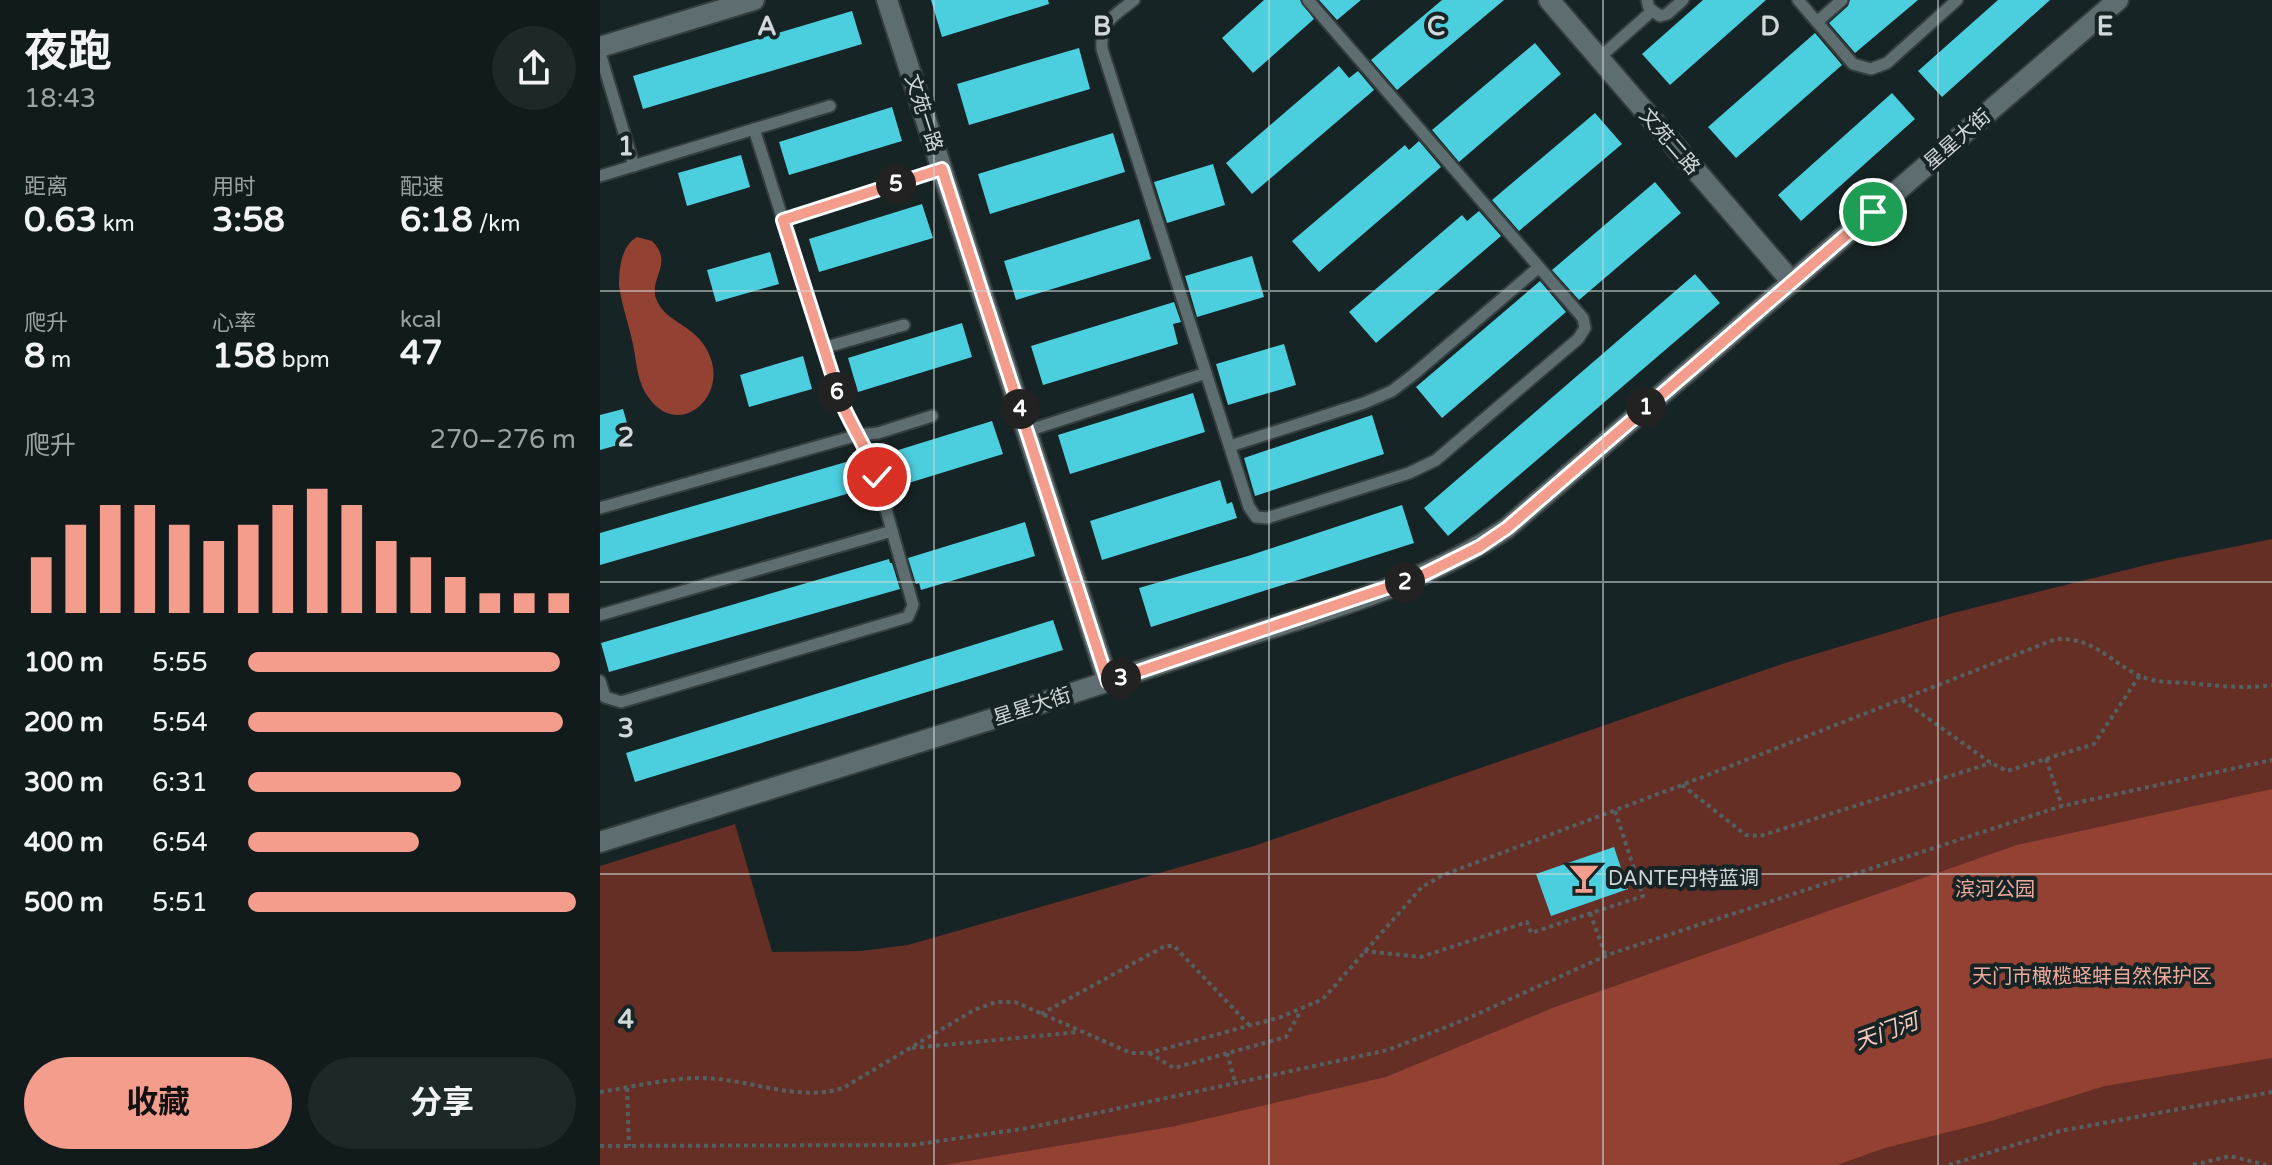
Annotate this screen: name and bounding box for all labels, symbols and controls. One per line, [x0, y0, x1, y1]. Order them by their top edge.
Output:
text: A [757, 11, 777, 42]
text: B [1093, 11, 1111, 42]
text: C [1427, 11, 1445, 42]
text: D [1760, 11, 1780, 42]
text: E [2097, 11, 2113, 42]
text: 夜跑 [24, 26, 112, 79]
button: share [492, 26, 576, 110]
street label: 文苑一路 [899, 72, 947, 155]
text: 18:43 [24, 83, 96, 114]
street label: 文苑二路 [1634, 104, 1705, 180]
street label: 星星大街 [1920, 104, 1996, 175]
text: 1 [618, 131, 634, 162]
pin: 5 [876, 164, 916, 204]
text: 5 [889, 171, 903, 197]
text: 距离 [24, 174, 68, 200]
text: 用时 [212, 174, 256, 200]
text: 配速 [400, 174, 444, 200]
pin [1839, 178, 1907, 246]
icon: arrive [1851, 190, 1895, 234]
text: 0.63 [24, 200, 97, 241]
text: 3:58 [212, 200, 285, 241]
text: 6:18 [400, 200, 473, 241]
text: km [97, 211, 135, 237]
text: /km [473, 211, 521, 237]
text: kcal [400, 307, 441, 333]
text: 爬升 [24, 310, 68, 336]
text: 心率 [212, 310, 256, 336]
text: 47 [400, 333, 443, 374]
text: 8 [24, 336, 45, 377]
text: 158 [212, 336, 276, 377]
text: m [45, 347, 71, 373]
text: bpm [276, 347, 330, 373]
pin: 6 [817, 372, 857, 412]
text: 6 [830, 379, 844, 405]
pin: 1 [1626, 387, 1666, 427]
pin: 4 [1000, 389, 1040, 429]
text: 1 [1639, 394, 1653, 420]
text: 4 [1013, 396, 1027, 422]
text: 2 [618, 422, 634, 453]
text: 270–276 m [430, 424, 576, 455]
text: 爬升 [24, 430, 76, 461]
pin [843, 443, 911, 511]
icon: check [855, 455, 899, 499]
pin: 2 [1385, 562, 1425, 602]
text: 2 [1398, 569, 1412, 595]
text: 100 m [24, 647, 104, 678]
text: 5:55 [152, 647, 208, 678]
pin: 3 [1101, 658, 1141, 698]
text: 3 [1114, 665, 1128, 691]
street label: 星星大街 [991, 683, 1074, 731]
text: 200 m [24, 707, 104, 738]
text: 5:54 [152, 707, 208, 738]
text: 3 [618, 713, 634, 744]
text: 300 m [24, 767, 104, 798]
text: 6:31 [152, 767, 208, 798]
text: 400 m [24, 827, 104, 858]
text: 6:54 [152, 827, 208, 858]
bar icon: DANTE丹特蓝调 [1567, 861, 1601, 895]
place label: DANTE丹特蓝调 [1608, 867, 1759, 891]
park label: 滨河公园 [1955, 878, 2035, 902]
text: 500 m [24, 887, 104, 918]
text: 5:51 [152, 887, 208, 918]
park label: 天门市橄榄蛏蚌自然保护区 [1972, 965, 2212, 989]
text: 4 [618, 1004, 634, 1035]
water label: 天门河 [1851, 1007, 1926, 1055]
button: 收藏 [24, 1057, 292, 1149]
button: 分享 [308, 1057, 576, 1149]

